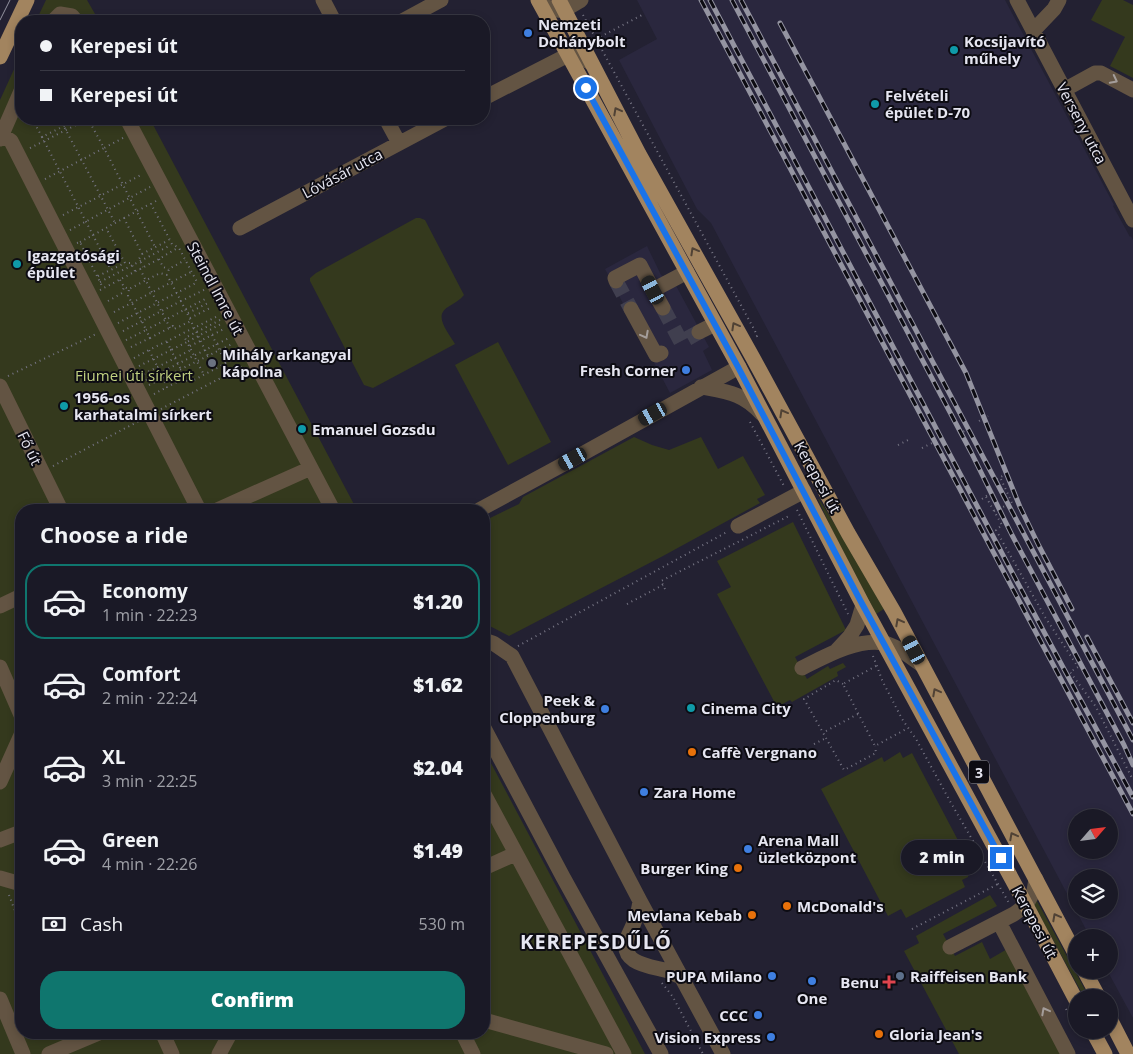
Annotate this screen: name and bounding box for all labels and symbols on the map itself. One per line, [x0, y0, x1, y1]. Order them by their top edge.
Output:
place label: Nemzeti Dohánybolt [538, 14, 626, 51]
marker: Nemzeti Dohánybolt [522, 27, 534, 39]
place label: Kocsijavító műhely [964, 31, 1046, 68]
marker: Kocsijavító műhely [948, 44, 960, 56]
one-way arrow [1109, 74, 1118, 84]
route start [575, 77, 597, 99]
street label: Verseny utca [1052, 79, 1112, 167]
place label: Felvételi épület D-70 [885, 85, 971, 122]
marker: Felvételi épület D-70 [869, 98, 881, 110]
one-way arrow [613, 107, 623, 116]
street label: Lóvásár utca [298, 143, 386, 203]
street label: Steindl Imre út [183, 238, 249, 338]
place label: Igazgatósági épület [27, 245, 120, 282]
one-way arrow [690, 247, 700, 256]
marker: Igazgatósági épület [11, 258, 23, 270]
car [639, 273, 666, 307]
one-way arrow [732, 322, 742, 331]
one-way arrow [639, 330, 649, 339]
place label: Mihály arkangyal kápolna [222, 344, 351, 381]
marker: Mihály arkangyal kápolna [206, 357, 218, 369]
place label: Fresh Corner [580, 360, 676, 380]
marker: Fresh Corner [680, 364, 692, 376]
park label: Fiumei úti sírkert [75, 365, 193, 385]
place label: 1956-os karhatalmi sírkert [74, 387, 212, 424]
marker: 1956-os karhatalmi sírkert [58, 400, 70, 412]
car [636, 400, 669, 428]
one-way arrow [779, 409, 789, 418]
place label: Emanuel Gozsdu [312, 419, 436, 439]
marker: Emanuel Gozsdu [296, 423, 308, 435]
street label: Fő út [13, 428, 47, 468]
street label: Kerepesi út [790, 438, 846, 516]
car [556, 445, 589, 473]
one-way arrow [895, 618, 905, 627]
car [900, 633, 927, 667]
one-way arrow [932, 689, 942, 698]
place label: Peek & Cloppenburg [499, 690, 596, 727]
place label: Cinema City [701, 698, 791, 718]
marker: Cinema City [685, 702, 697, 714]
marker: Peek & Cloppenburg [599, 703, 611, 715]
place label: Caffè Vergnano [702, 742, 817, 762]
marker: Caffè Vergnano [686, 746, 698, 758]
road number: 3 [969, 760, 989, 784]
place label: Zara Home [654, 782, 736, 802]
marker: Zara Home [638, 786, 650, 798]
north arrow [1068, 809, 1118, 859]
place label: Arena Mall üzletközpont [758, 830, 857, 867]
one-way arrow [1009, 832, 1019, 841]
callout: 2 min [901, 840, 984, 876]
marker: Arena Mall üzletközpont [742, 843, 754, 855]
route end [990, 847, 1012, 869]
place label: Burger King [640, 858, 729, 878]
marker: Burger King [732, 862, 744, 874]
street label: Kerepesi út [1008, 882, 1062, 962]
place label: McDonald's [797, 896, 884, 916]
marker: McDonald's [781, 900, 793, 912]
place label: Mevlana Kebab [627, 905, 742, 925]
marker: Mevlana Kebab [746, 909, 758, 921]
one-way arrow [1052, 913, 1062, 922]
district label: KEREPESDŰLŐ [520, 928, 672, 955]
place label: PUPA Milano [666, 966, 762, 986]
place label: Raiffeisen Bank [910, 966, 1028, 986]
marker: PUPA Milano [766, 970, 778, 982]
marker: Raiffeisen Bank [894, 970, 906, 982]
place label: Benu [840, 972, 879, 992]
marker: One [806, 975, 818, 987]
marker: Benu [883, 976, 895, 988]
place label: One [797, 988, 827, 1008]
place label: CCC [719, 1005, 748, 1025]
one-way arrow [1041, 1007, 1051, 1016]
marker: CCC [752, 1009, 764, 1021]
place label: Gloria Jean's [889, 1024, 982, 1044]
place label: Vision Express [654, 1027, 761, 1047]
marker: Gloria Jean's [873, 1028, 885, 1040]
marker: Vision Express [765, 1031, 777, 1043]

